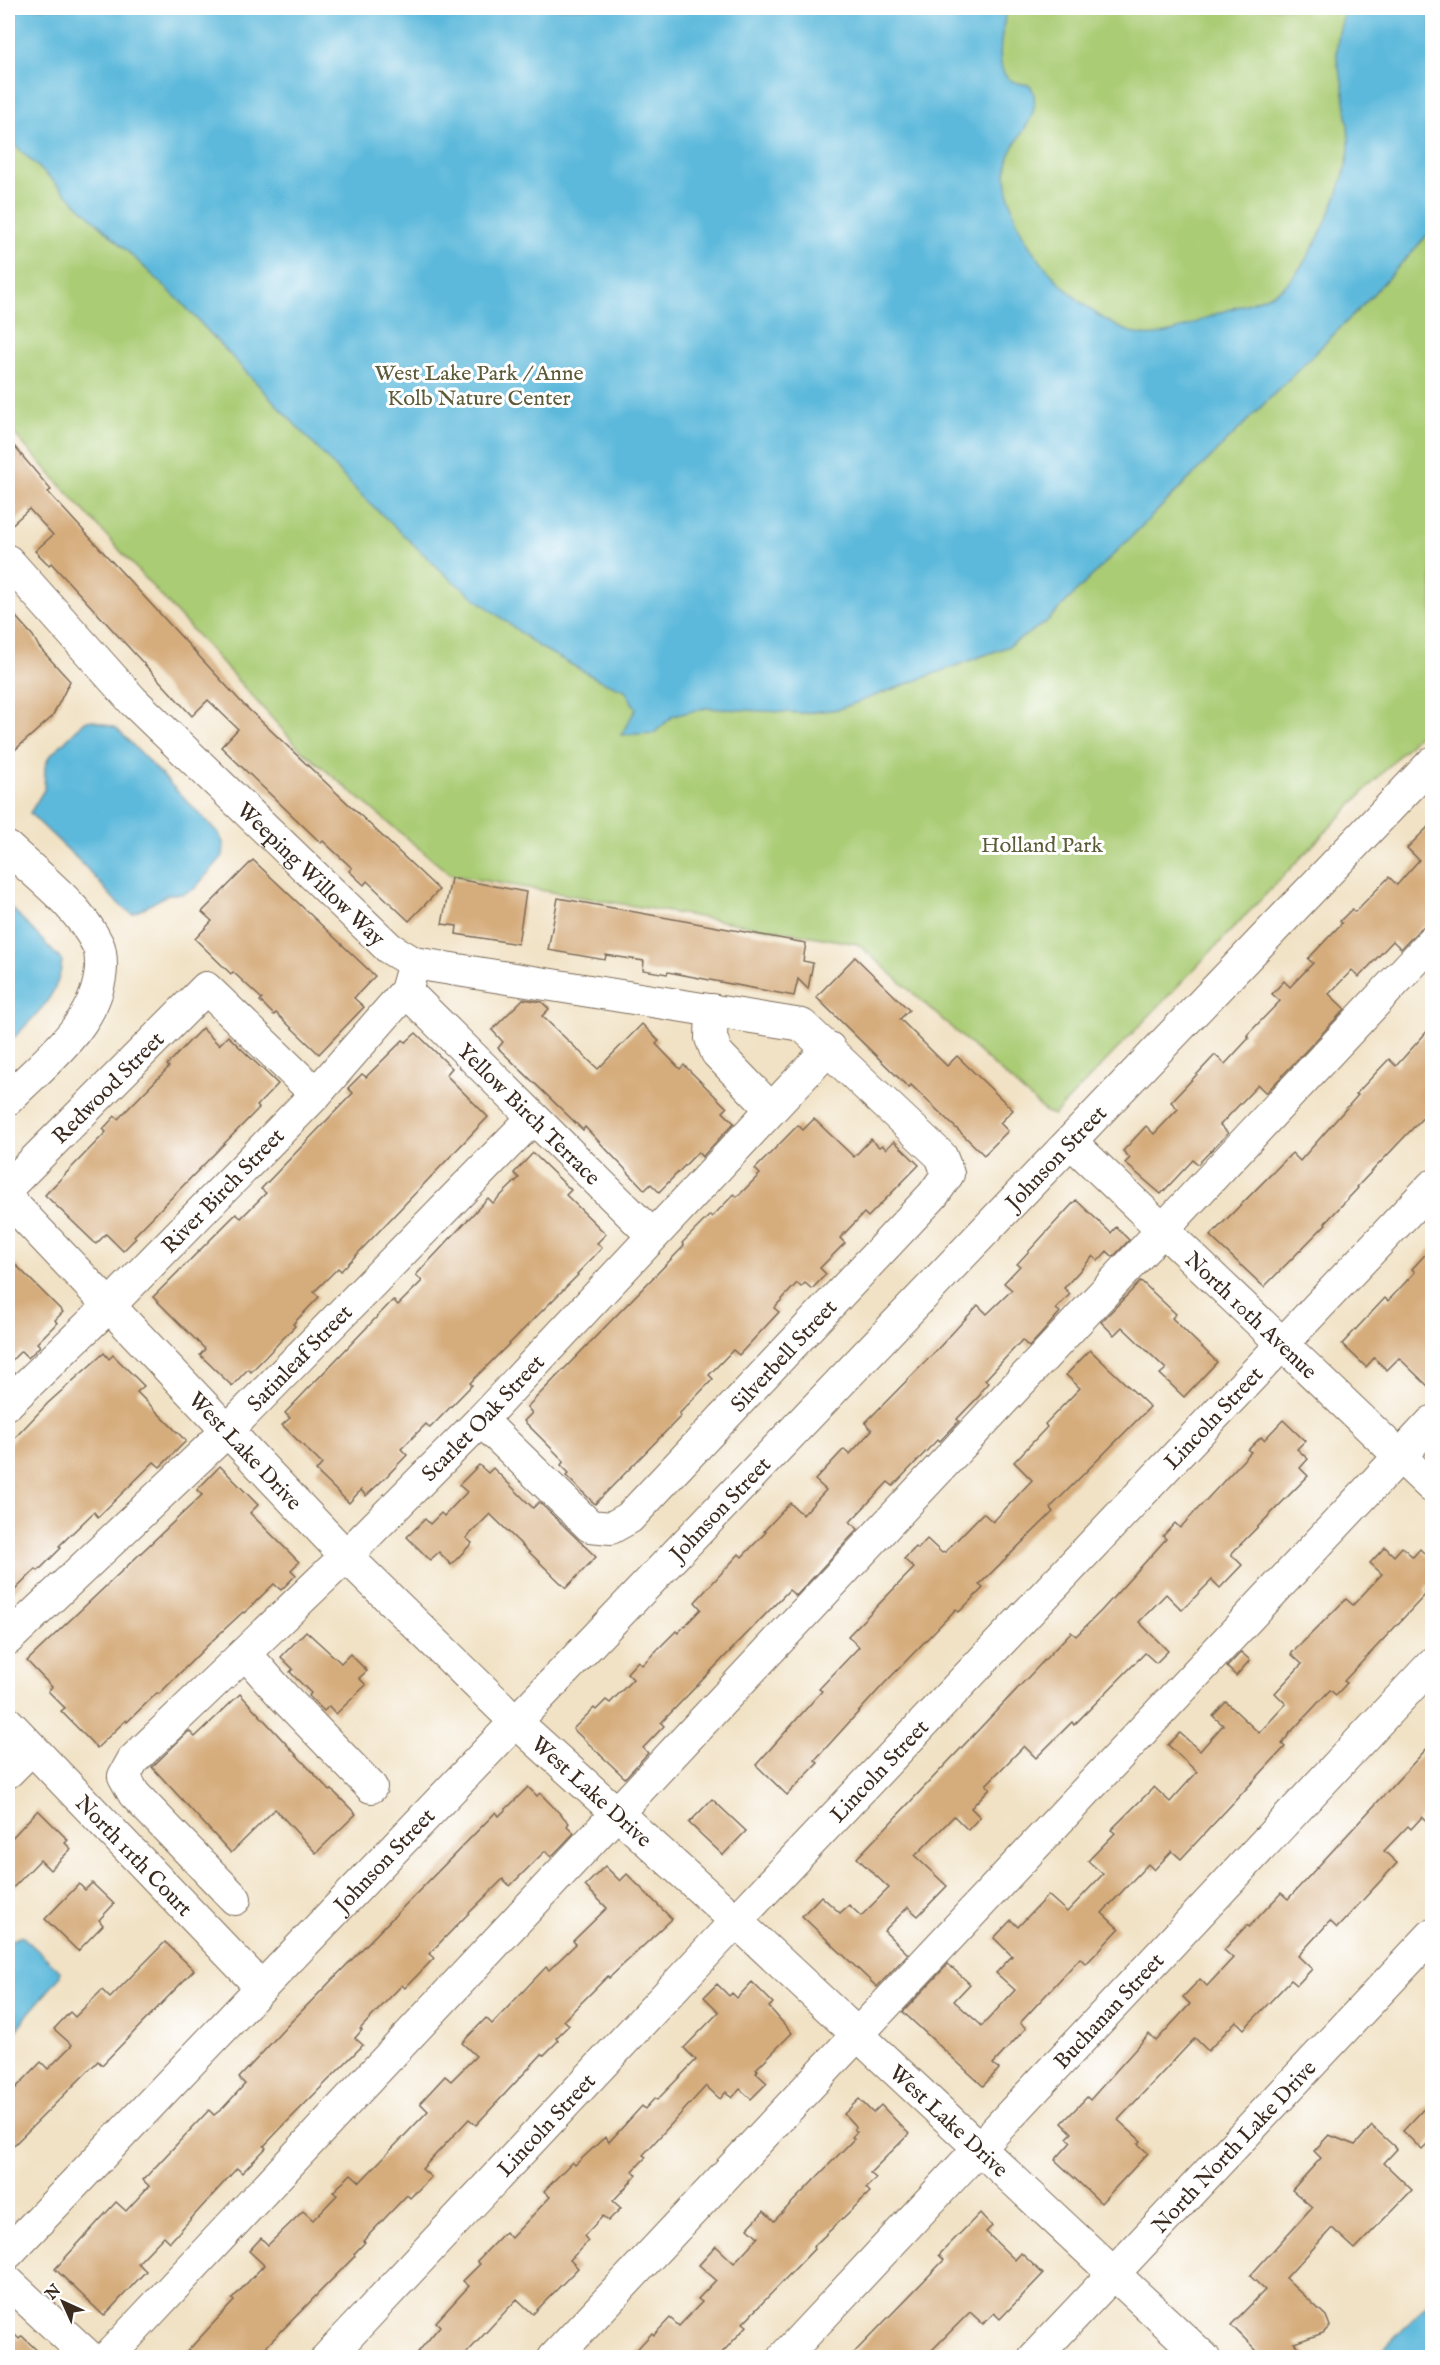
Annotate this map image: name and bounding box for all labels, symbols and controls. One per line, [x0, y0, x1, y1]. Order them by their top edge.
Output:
park label: West Lake Park / Anne Kolb Nature Center [374, 360, 584, 413]
street label: Weeping Willow Way [230, 797, 391, 953]
park label: Holland Park [981, 832, 1103, 860]
street label: Redwood Street [47, 1026, 171, 1151]
street label: Yellow Birch Terrace [451, 1038, 606, 1192]
street label: Johnson Street [998, 1100, 1114, 1219]
street label: River Birch Street [156, 1123, 291, 1260]
street label: North 10th Avenue [1178, 1246, 1322, 1386]
street label: Silverbell Street [725, 1294, 844, 1419]
street label: Satinleaf Street [242, 1299, 359, 1418]
street label: Scarlet Oak Street [416, 1349, 552, 1488]
street label: Lincoln Street [1159, 1361, 1270, 1476]
street label: West Lake Drive [182, 1386, 307, 1517]
street label: Johnson Street [662, 1451, 778, 1570]
street label: Lincoln Street [825, 1714, 936, 1829]
street label: West Lake Drive [525, 1731, 657, 1854]
street label: North 11th Court [69, 1790, 198, 1923]
street label: Johnson Street [327, 1803, 442, 1922]
street label: Buchanan Street [1048, 1947, 1171, 2076]
street label: North North Lake Drive [1147, 2055, 1323, 2240]
street label: West Lake Drive [883, 2059, 1014, 2184]
street label: Lincoln Street [492, 2068, 603, 2183]
north arrow [33, 2272, 93, 2332]
text: N [41, 2281, 66, 2305]

